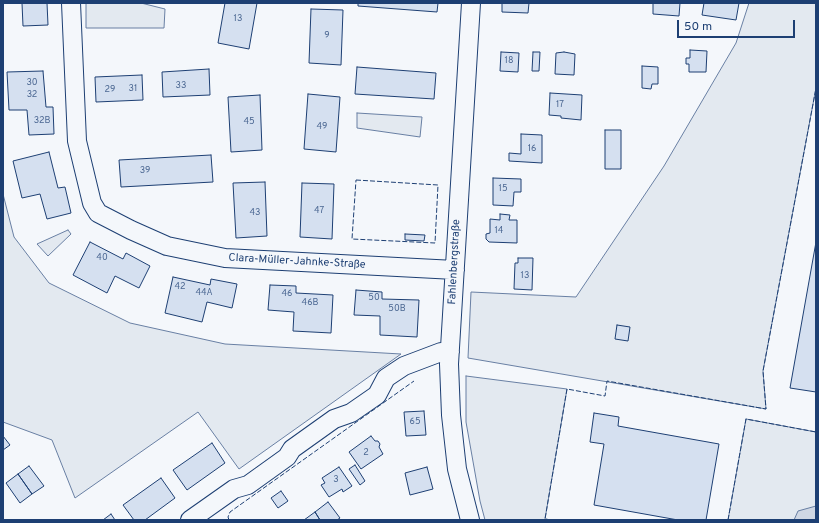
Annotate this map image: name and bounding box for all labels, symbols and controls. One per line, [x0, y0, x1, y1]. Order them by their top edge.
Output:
scale bar [679, 12, 797, 38]
house number: 13 [234, 14, 242, 24]
text: 50 m [684, 19, 712, 35]
house number: 9 [324, 31, 330, 41]
house number: 18 [505, 56, 513, 66]
house number: 30 [26, 78, 38, 88]
house number: 33 [176, 81, 186, 91]
house number: 31 [129, 84, 137, 94]
house number: 29 [105, 85, 115, 95]
house number: 32 [27, 90, 37, 100]
house number: 17 [556, 100, 564, 110]
house number: 32B [34, 116, 50, 126]
house number: 45 [243, 117, 255, 127]
house number: 49 [317, 122, 327, 132]
house number: 16 [528, 144, 536, 154]
house number: 39 [140, 166, 150, 176]
house number: 15 [499, 184, 507, 194]
house number: 47 [314, 206, 324, 216]
house number: 43 [249, 208, 261, 218]
street label: Fahlenbergstraße [446, 219, 464, 305]
house number: 14 [495, 226, 503, 236]
street label: Clara-Müller-Jahnke-Straße [228, 252, 366, 272]
house number: 40 [96, 253, 108, 263]
house number: 13 [521, 271, 529, 281]
house number: 42 [174, 282, 186, 292]
house number: 44A [195, 288, 213, 298]
house number: 46 [282, 289, 292, 299]
house number: 50 [368, 293, 380, 303]
house number: 46B [302, 298, 318, 308]
house number: 50B [388, 304, 406, 314]
house number: 65 [410, 417, 420, 427]
house number: 2 [363, 448, 369, 458]
house number: 3 [333, 475, 339, 485]

